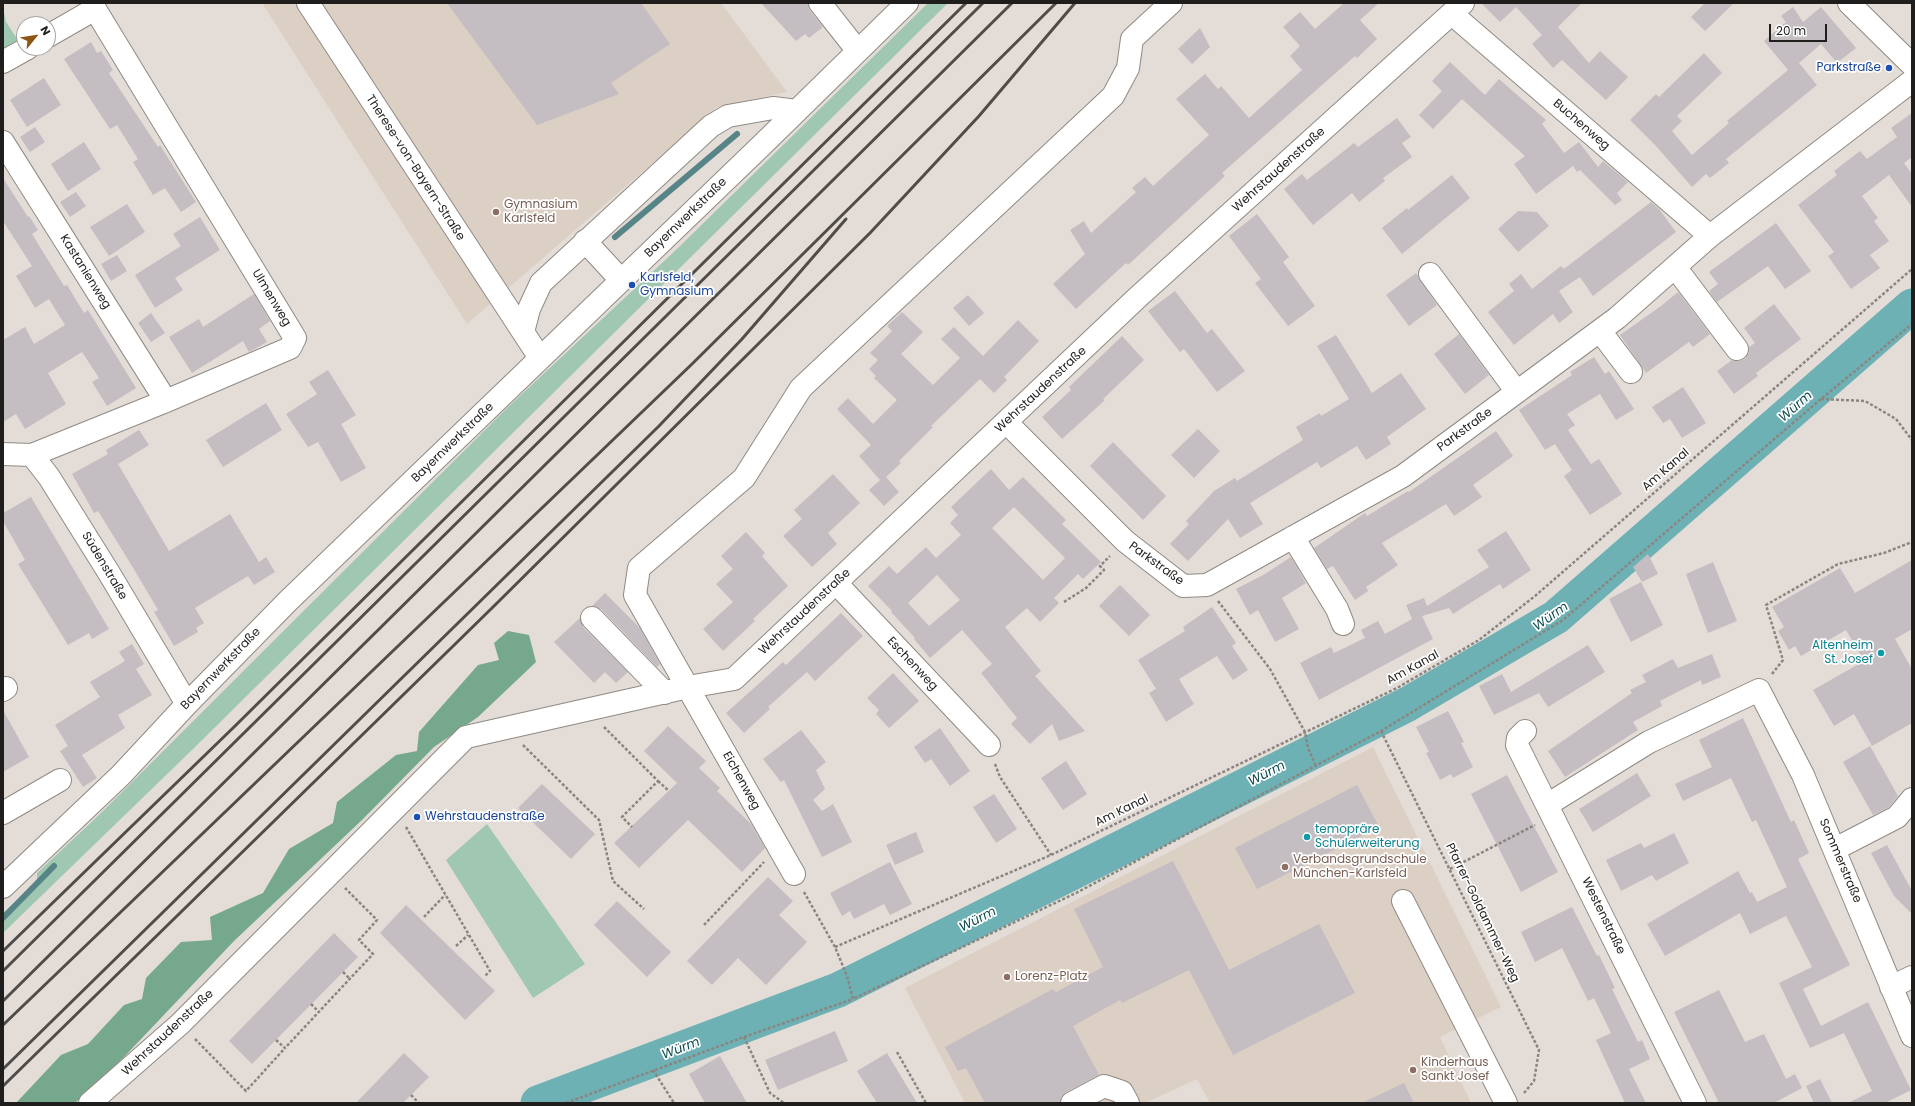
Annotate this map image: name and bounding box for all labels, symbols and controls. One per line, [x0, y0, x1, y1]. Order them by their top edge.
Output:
north arrow [16, 16, 56, 56]
scale bar [1771, 16, 1829, 42]
text: 20 m [1776, 22, 1806, 39]
text: N [37, 23, 55, 38]
place label: Parkstraße [1816, 61, 1881, 75]
marker: Parkstraße [1884, 63, 1894, 73]
street label: Therese-von-Bayern-Straße [363, 93, 467, 243]
street label: Buchenweg [1550, 96, 1612, 154]
street label: Wehrstaudenstraße [1230, 125, 1328, 215]
street label: Bayernwerkstraße [642, 175, 730, 261]
place label: Gymnasium Karlsfeld [504, 198, 577, 226]
marker: Gymnasium Karlsfeld [491, 207, 501, 217]
street label: Kastanienweg [56, 232, 114, 312]
street label: Ulmenweg [248, 267, 294, 329]
place label: Karlsfeld, Gymnasium [640, 271, 713, 299]
marker: Karlsfeld, Gymnasium [627, 280, 637, 290]
street label: Wehrstaudenstraße [992, 344, 1090, 436]
water label: Würm [1776, 388, 1816, 426]
street label: Bayernwerkstraße [409, 400, 497, 486]
street label: Parkstraße [1435, 405, 1495, 455]
street label: Am Kanal [1640, 446, 1692, 494]
street label: Südenstraße [78, 529, 130, 603]
street label: Parkstraße [1126, 539, 1186, 589]
street label: Wehrstaudenstraße [756, 566, 854, 658]
water label: Würm [1530, 599, 1572, 635]
street label: Bayernwerkstraße [178, 625, 264, 713]
street label: Eschenweg [884, 634, 940, 694]
place label: Altenheim St. Josef [1812, 639, 1873, 667]
street label: Am Kanal [1384, 648, 1442, 688]
marker: Altenheim St. Josef [1876, 648, 1886, 658]
street label: Eichenweg [719, 749, 763, 813]
water label: Würm [1246, 758, 1288, 790]
street label: Am Kanal [1093, 792, 1151, 830]
place label: Wehrstaudenstraße [425, 810, 545, 824]
marker: Wehrstaudenstraße [412, 812, 422, 822]
street label: Sommerstraße [1816, 817, 1864, 905]
place label: temopräre Schulerweiterung [1315, 823, 1420, 851]
marker: temopräre Schulerweiterung [1302, 832, 1312, 842]
street label: Pfarrer-Goldammer-Weg [1442, 841, 1522, 985]
place label: Verbandsgrundschule München-Karlsfeld [1293, 853, 1427, 881]
marker: Verbandsgrundschule München-Karlsfeld [1280, 862, 1290, 872]
street label: Westenstraße [1578, 875, 1628, 957]
water label: Würm [957, 904, 999, 936]
place label: Lorenz-Platz [1015, 970, 1087, 984]
marker: Lorenz-Platz [1002, 972, 1012, 982]
street label: Wehrstaudenstraße [119, 987, 217, 1079]
water label: Würm [660, 1035, 702, 1063]
place label: Kinderhaus Sankt Josef [1421, 1056, 1489, 1084]
marker: Kinderhaus Sankt Josef [1408, 1065, 1418, 1075]

